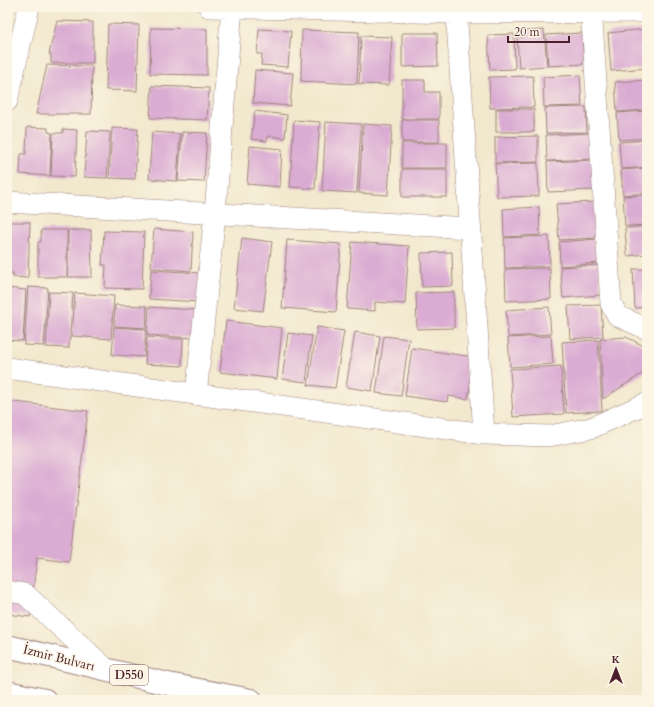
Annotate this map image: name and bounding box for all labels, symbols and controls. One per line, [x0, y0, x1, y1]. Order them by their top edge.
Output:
scale bar [508, 18, 569, 44]
text: 20 m [514, 24, 541, 40]
street label: İzmir Bulvarı [21, 640, 97, 676]
north arrow [596, 649, 636, 689]
text: K [612, 652, 621, 667]
road number: D550 [110, 665, 148, 685]

